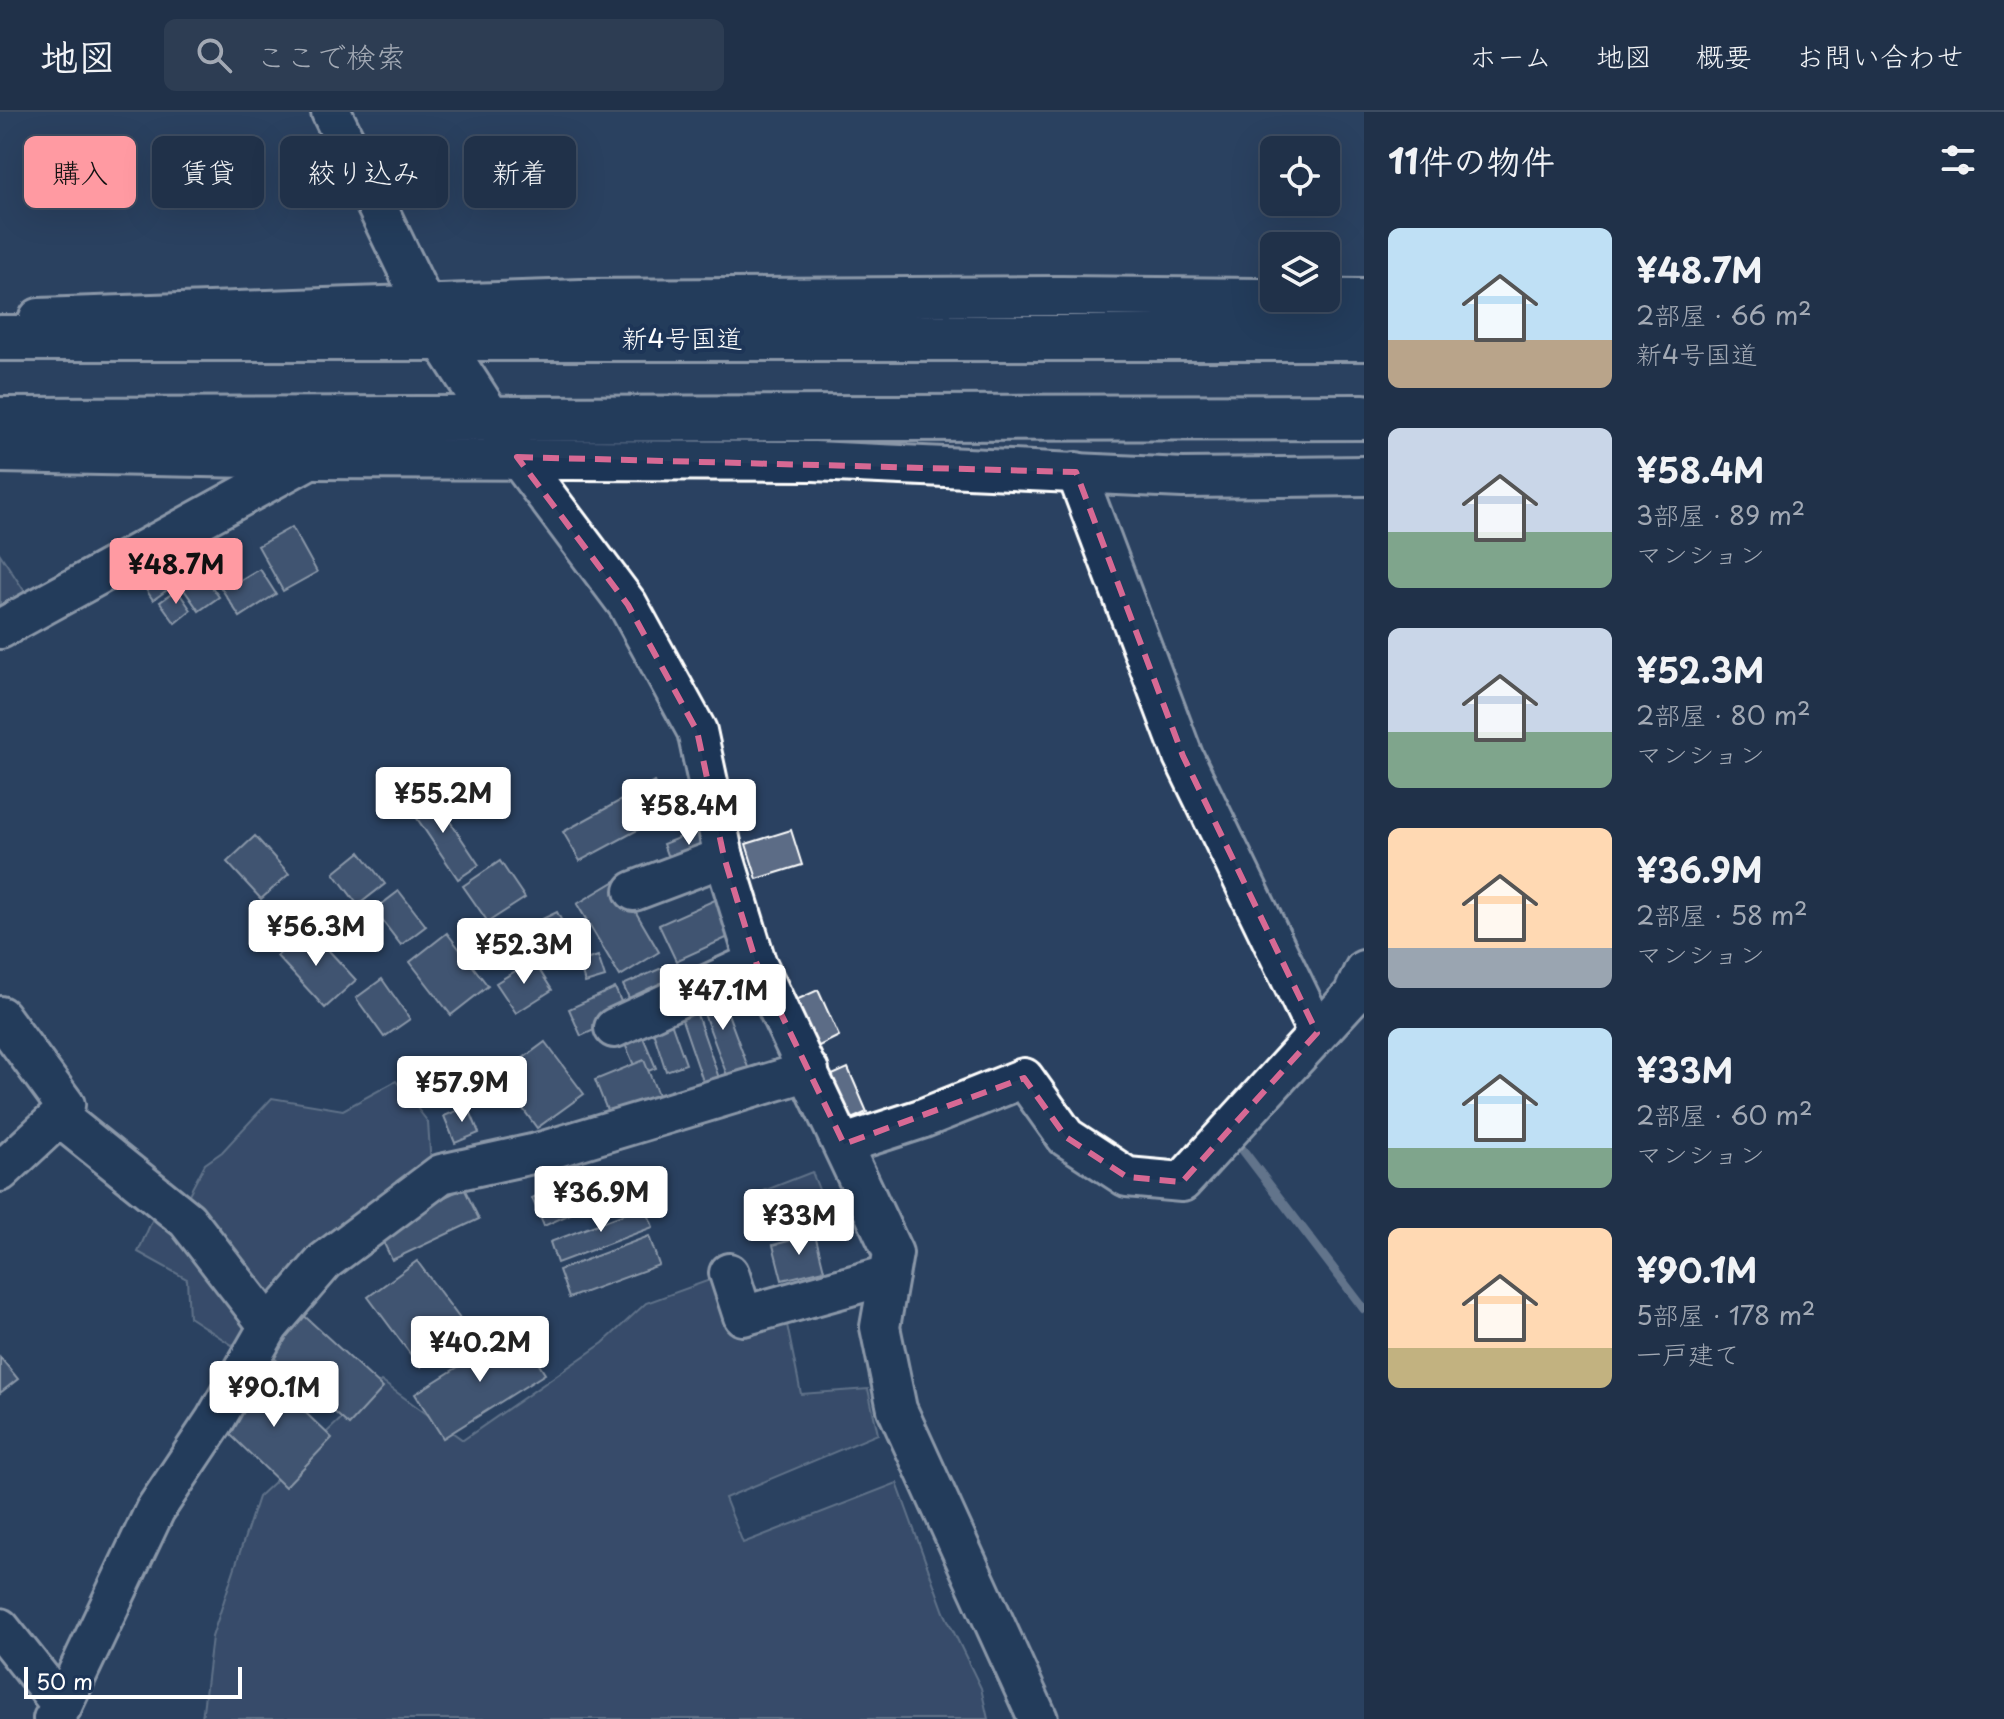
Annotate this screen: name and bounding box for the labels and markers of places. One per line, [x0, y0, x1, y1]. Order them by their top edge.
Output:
pin: ¥48.7M [111, 538, 241, 606]
pin: ¥55.2M [378, 767, 508, 835]
pin: ¥58.4M [624, 779, 754, 847]
pin: ¥56.3M [251, 900, 381, 968]
pin: ¥52.3M [459, 918, 589, 986]
pin: ¥47.1M [658, 964, 788, 1032]
pin: ¥57.9M [397, 1056, 527, 1124]
pin: ¥36.9M [536, 1166, 666, 1234]
pin: ¥33M [752, 1189, 846, 1257]
pin: ¥40.2M [415, 1316, 545, 1384]
pin: ¥90.1M [209, 1361, 339, 1429]

